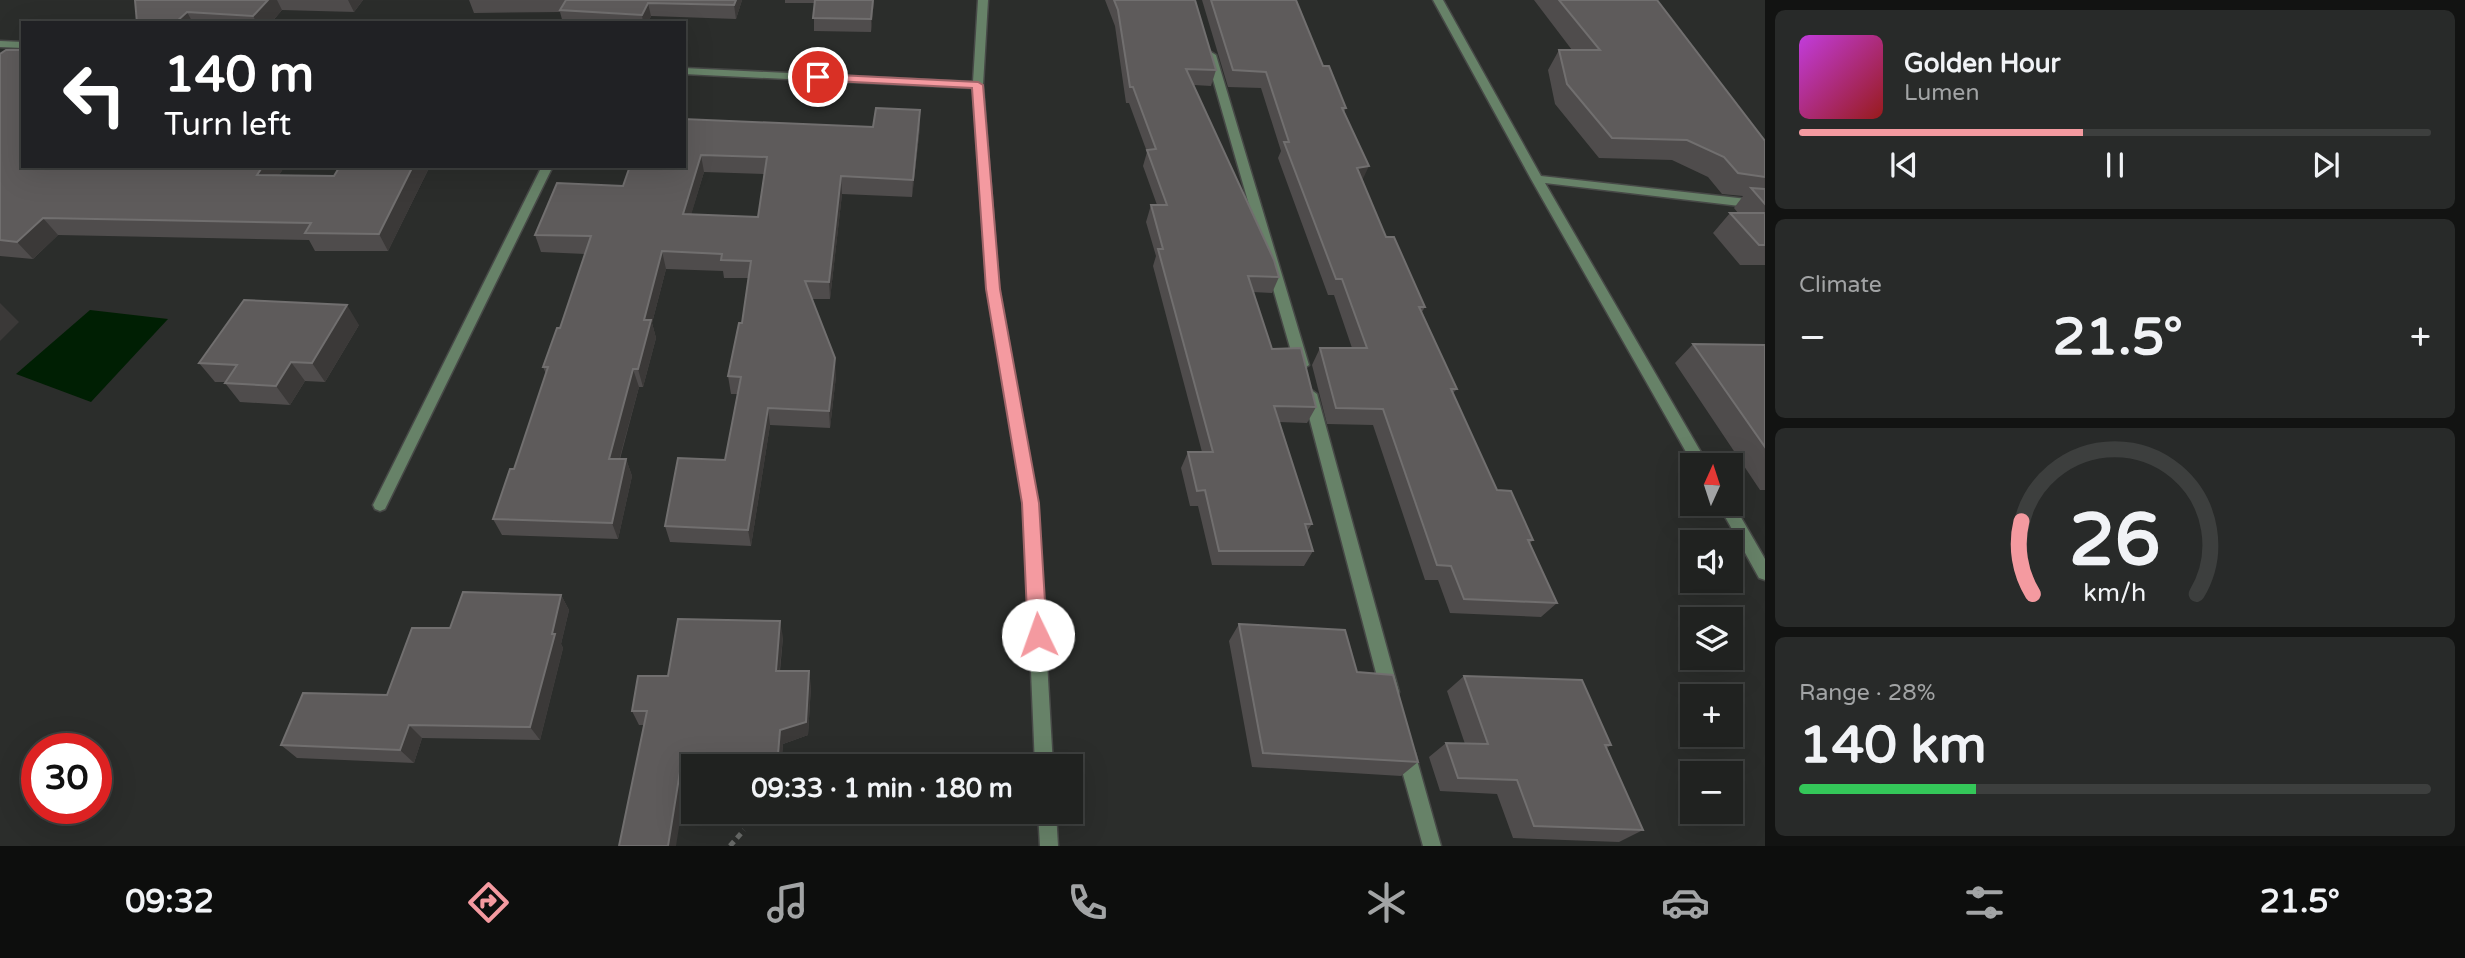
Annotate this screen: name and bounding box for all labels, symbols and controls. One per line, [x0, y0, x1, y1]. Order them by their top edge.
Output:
text: 140 m [164, 46, 314, 105]
pin [788, 47, 848, 107]
text: Golden Hour [1904, 48, 2061, 79]
icon: left [49, 49, 140, 140]
icon: arrive [799, 58, 837, 96]
text: Lumen [1904, 79, 1979, 107]
text: Turn left [164, 106, 291, 144]
icon: previous [1885, 146, 1923, 184]
icon: pause [2096, 146, 2134, 184]
icon: next [2307, 146, 2345, 184]
text: Climate [1799, 271, 1882, 299]
text: 21.5° [2053, 306, 2183, 369]
text: − [1799, 315, 1826, 361]
text: + [2410, 315, 2431, 361]
north arrow [1680, 453, 1743, 516]
map controls [1680, 453, 1743, 824]
text: 26 [2069, 497, 2161, 585]
button: sound [1680, 530, 1743, 593]
text: km/h [2084, 577, 2146, 607]
position arrow [1001, 598, 1075, 672]
button: layers [1680, 607, 1743, 670]
text: Range · 28% [1799, 679, 1935, 707]
button: + [1680, 684, 1743, 747]
text: 140 km [1799, 714, 1987, 777]
speed limit sign: 30 [21, 733, 112, 824]
button: − [1680, 761, 1743, 824]
text: 09:33 · 1 min · 180 m [751, 773, 1013, 804]
icon: directions [464, 878, 513, 927]
icon: music [763, 878, 812, 927]
icon: phone [1063, 878, 1112, 927]
icon: climate [1362, 878, 1411, 927]
icon: car [1661, 878, 1710, 927]
icon: filters [1960, 878, 2009, 927]
text: 09:32 [125, 883, 214, 921]
text: 21.5° [2260, 883, 2340, 921]

